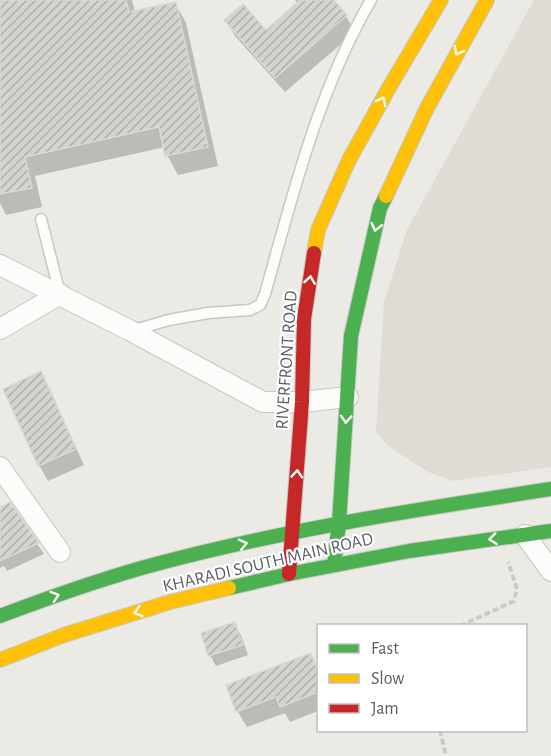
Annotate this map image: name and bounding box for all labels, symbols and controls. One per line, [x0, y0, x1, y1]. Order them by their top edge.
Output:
one-way arrow [454, 45, 465, 55]
one-way arrow [375, 97, 386, 107]
one-way arrow [370, 222, 383, 232]
one-way arrow [304, 275, 316, 285]
street label: RIVERFRONT ROAD [273, 290, 301, 430]
one-way arrow [340, 415, 353, 424]
one-way arrow [290, 470, 303, 479]
street label: KHARADI SOUTH MAIN ROAD [161, 530, 375, 596]
one-way arrow [488, 533, 498, 545]
one-way arrow [238, 538, 248, 551]
one-way arrow [49, 591, 60, 603]
one-way arrow [133, 605, 144, 617]
legend [317, 624, 527, 732]
text: Fast [371, 640, 399, 658]
text: Slow [371, 670, 404, 688]
text: Jam [371, 700, 399, 718]

